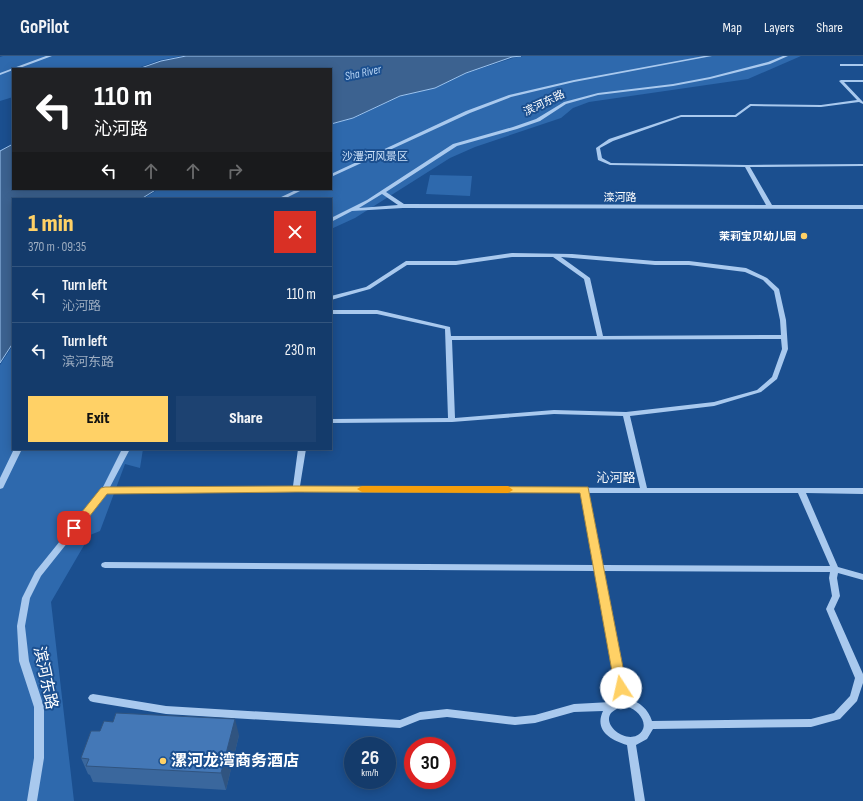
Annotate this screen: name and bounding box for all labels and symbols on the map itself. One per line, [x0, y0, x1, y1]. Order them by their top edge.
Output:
water label: Sha River [343, 62, 383, 84]
street label: 滨河东路 [521, 88, 567, 118]
park label: 沙澧河风景区 [342, 150, 408, 163]
street label: 滦河路 [604, 191, 637, 204]
place label: 茉莉宝贝幼儿园 [719, 230, 796, 243]
marker: 茉莉宝贝幼儿园 [799, 231, 809, 241]
street label: 沁河路 [596, 470, 636, 486]
pin [57, 511, 91, 545]
street label: 滨河东路 [29, 645, 61, 711]
position arrow [600, 667, 642, 709]
speed limit sign: 30 [404, 737, 456, 789]
place label: 漯河龙湾商务酒店 [171, 751, 299, 771]
marker: 漯河龙湾商务酒店 [158, 756, 168, 766]

